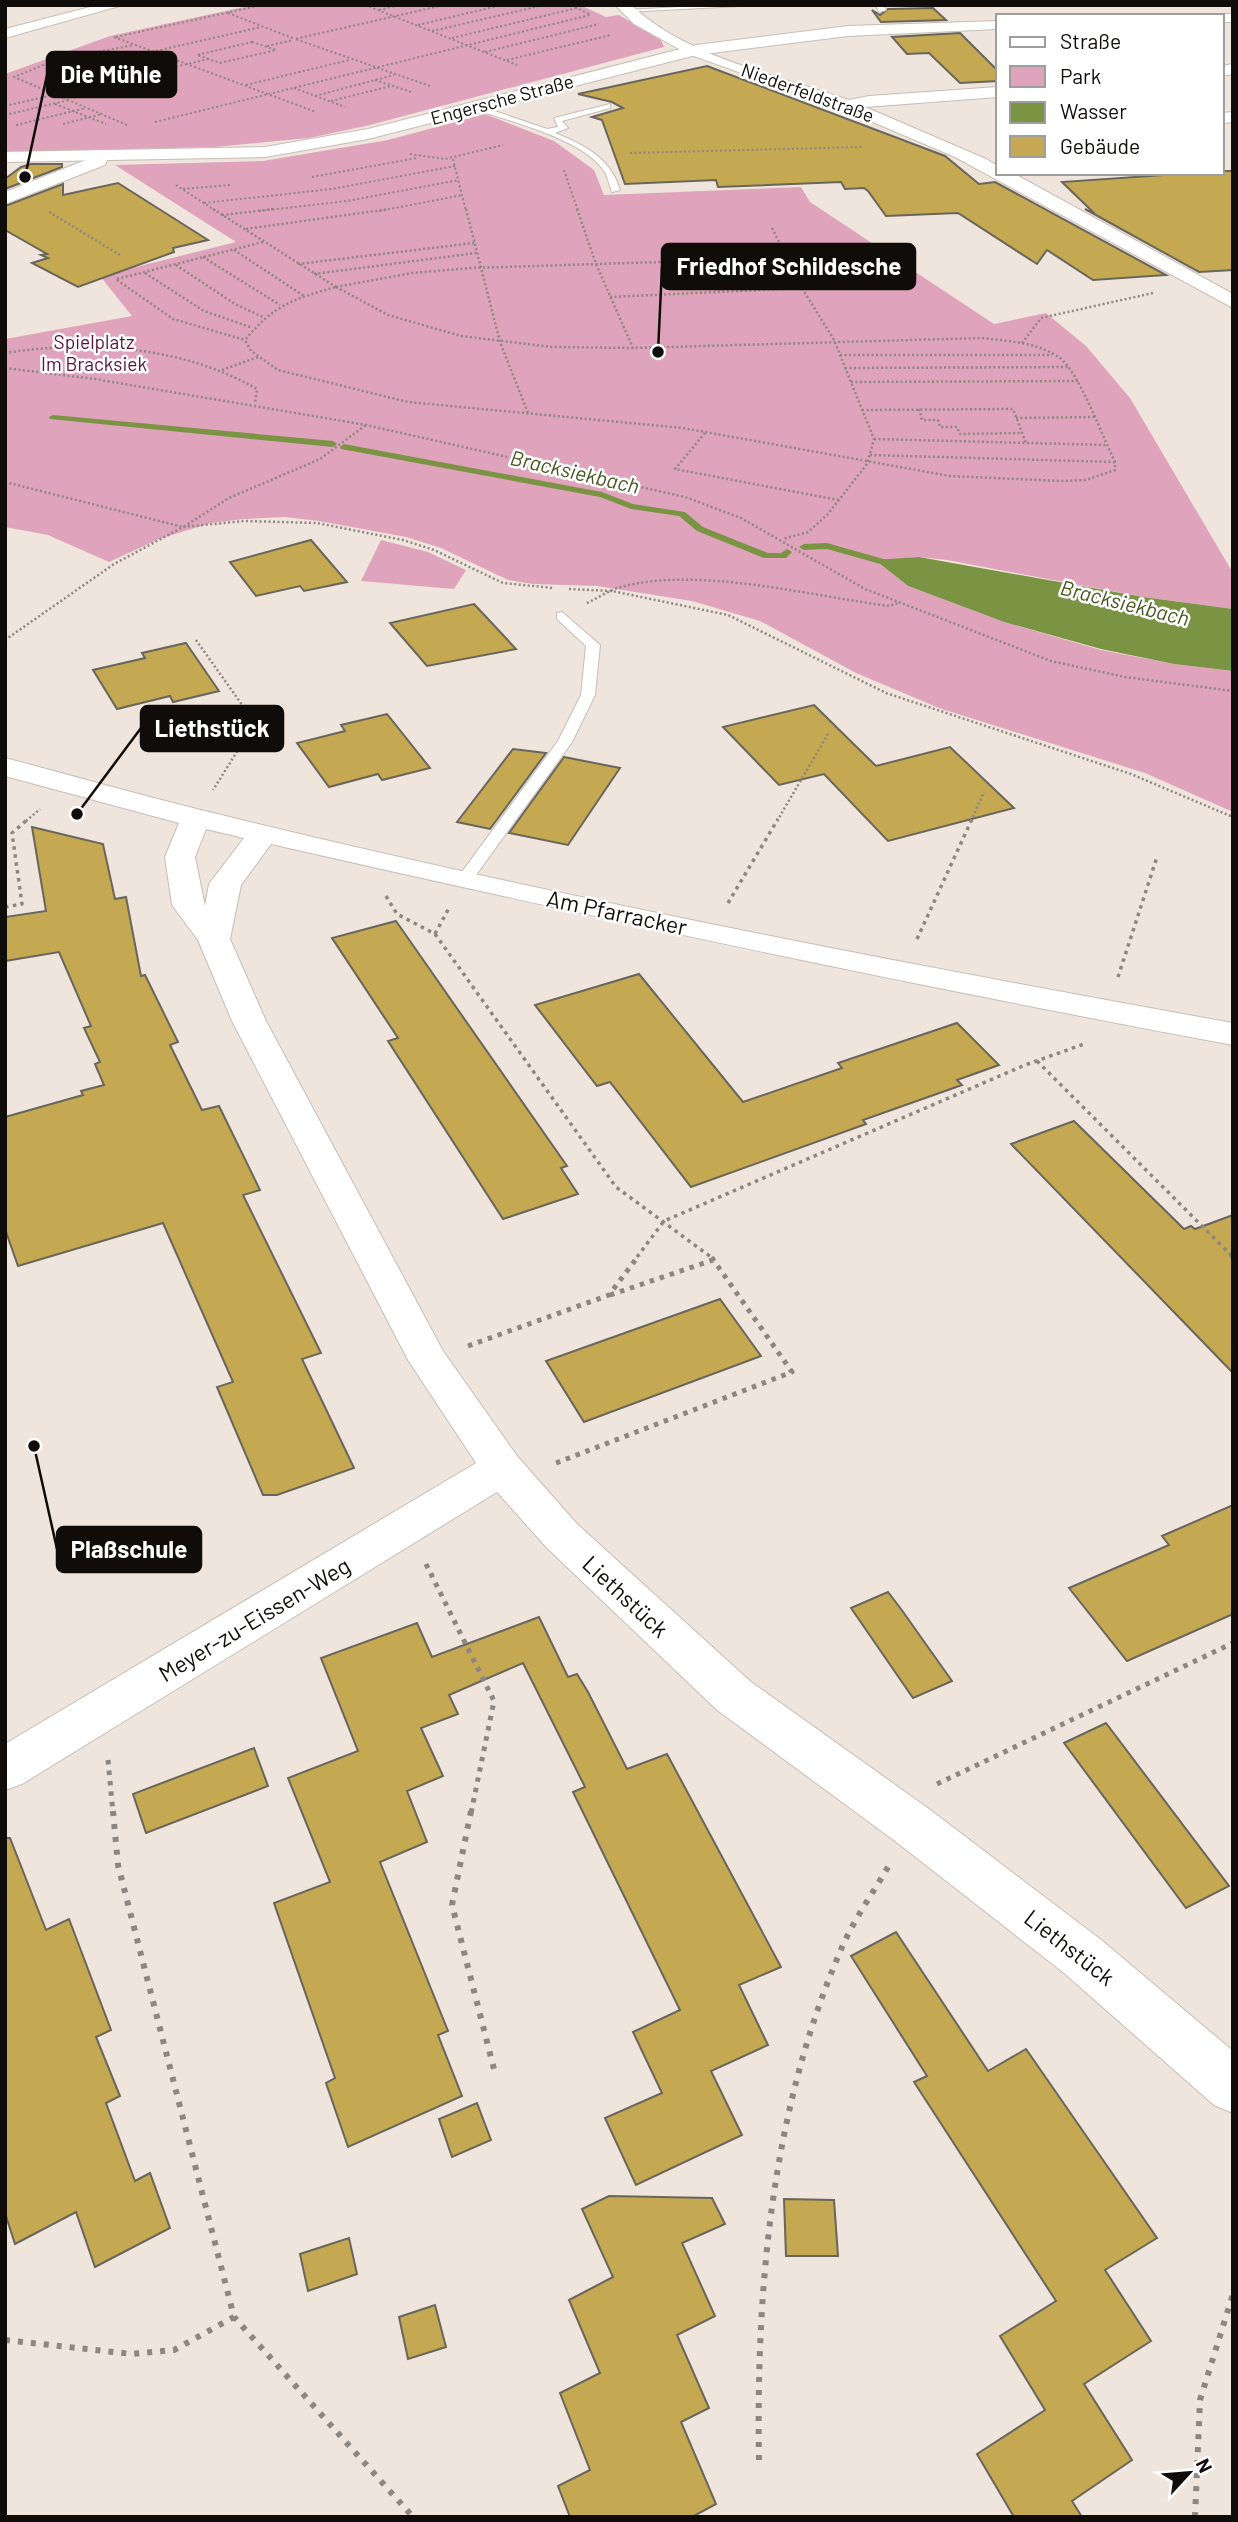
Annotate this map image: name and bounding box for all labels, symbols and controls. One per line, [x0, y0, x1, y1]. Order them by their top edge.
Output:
legend [996, 14, 1224, 175]
text: Straße [1060, 28, 1121, 53]
callout: Die Mühle [47, 52, 176, 97]
street label: Niederfeldstraße [738, 57, 878, 127]
text: Die Mühle [60, 59, 162, 88]
text: Park [1060, 63, 1101, 88]
street label: Engersche Straße [428, 69, 576, 129]
text: Wasser [1060, 98, 1127, 123]
text: Gebäude [1060, 133, 1140, 158]
callout: Friedhof Schildesche [662, 244, 915, 289]
text: Friedhof Schildesche [677, 251, 901, 280]
park label: Spielplatz Im Bracksiek [41, 330, 147, 375]
water label: Bracksiekbach [508, 444, 642, 498]
water label: Bracksiekbach [1058, 574, 1192, 630]
callout: Liethstück [141, 706, 283, 751]
text: Liethstück [155, 713, 270, 742]
street label: Am Pfarracker [544, 883, 690, 941]
callout: Plaßschule [57, 1527, 201, 1572]
text: Plaßschule [71, 1534, 187, 1563]
street label: Liethstück [577, 1549, 675, 1643]
street label: Meyer-zu-Eissen-Weg [153, 1551, 355, 1687]
street label: Liethstück [1019, 1903, 1121, 1991]
north arrow [1154, 2438, 1224, 2508]
text: N [1192, 2455, 1218, 2476]

